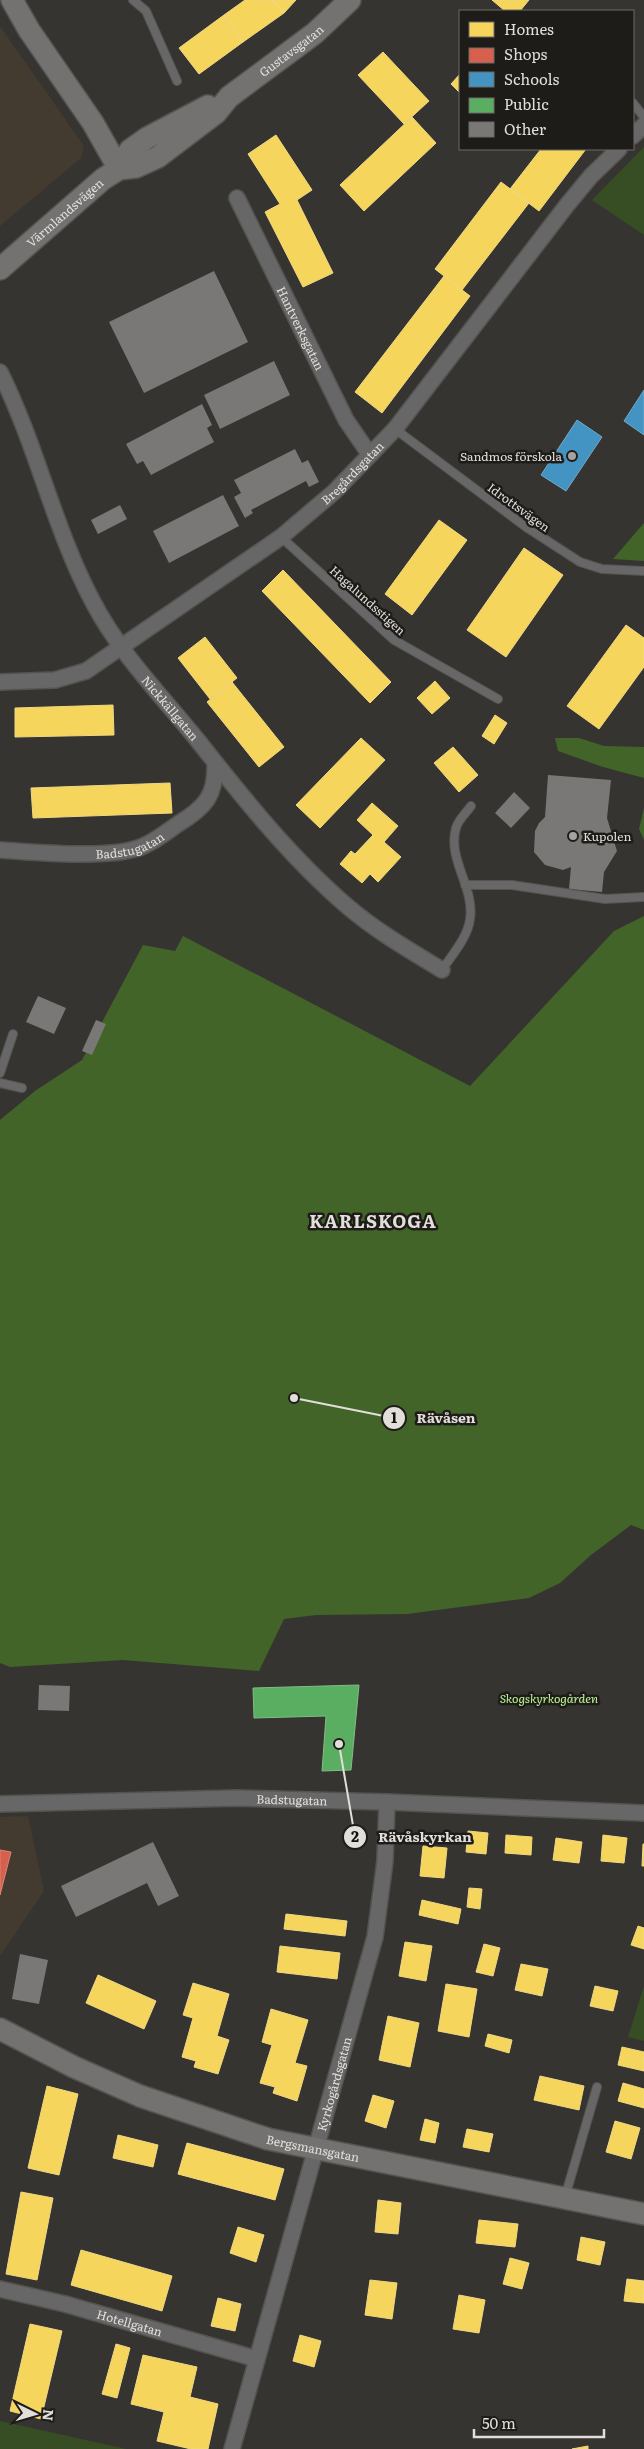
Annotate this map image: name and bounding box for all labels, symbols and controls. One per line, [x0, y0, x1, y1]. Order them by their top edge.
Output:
legend [459, 10, 634, 150]
text: Homes [504, 17, 554, 40]
street label: Gustavsgatan [255, 20, 328, 81]
text: Shops [504, 42, 547, 65]
text: Schools [504, 67, 560, 90]
text: Public [504, 92, 549, 115]
text: Other [504, 117, 546, 140]
street label: Värmlandsvägen [22, 174, 107, 251]
street label: Hantverksgatan [273, 283, 329, 373]
street label: Bregårdsgatan [317, 437, 388, 508]
place label: Sandmos förskola [460, 447, 563, 465]
marker: Sandmos förskola [566, 450, 578, 462]
street label: Idrottsvägen [484, 478, 554, 536]
street label: Hagalundsstigen [326, 561, 410, 639]
street label: Nickkällgatan [138, 672, 203, 745]
street label: Badstugatan [95, 827, 168, 863]
place label: Kupolen [583, 827, 631, 845]
marker: Kupolen [567, 830, 579, 842]
district label: KARLSKOGA [309, 1207, 437, 1234]
callout: Rävåsen [382, 1404, 485, 1433]
text: 1 [391, 1405, 397, 1428]
text: Rävåsen [417, 1407, 476, 1427]
park label: Skogskyrkogården [500, 1689, 598, 1707]
street label: Badstugatan [256, 1790, 328, 1809]
callout: Rävåskyrkan [343, 1822, 481, 1851]
text: 2 [351, 1824, 359, 1847]
text: Rävåskyrkan [378, 1826, 472, 1846]
street label: Kyrkogårdsgatan [312, 2034, 356, 2133]
street label: Bergsmansgatan [265, 2130, 361, 2166]
street label: Hotellgatan [95, 2305, 165, 2340]
north arrow [10, 2389, 60, 2439]
scale bar [474, 2406, 604, 2438]
text: N [38, 2408, 59, 2422]
text: 50 m [482, 2411, 516, 2434]

